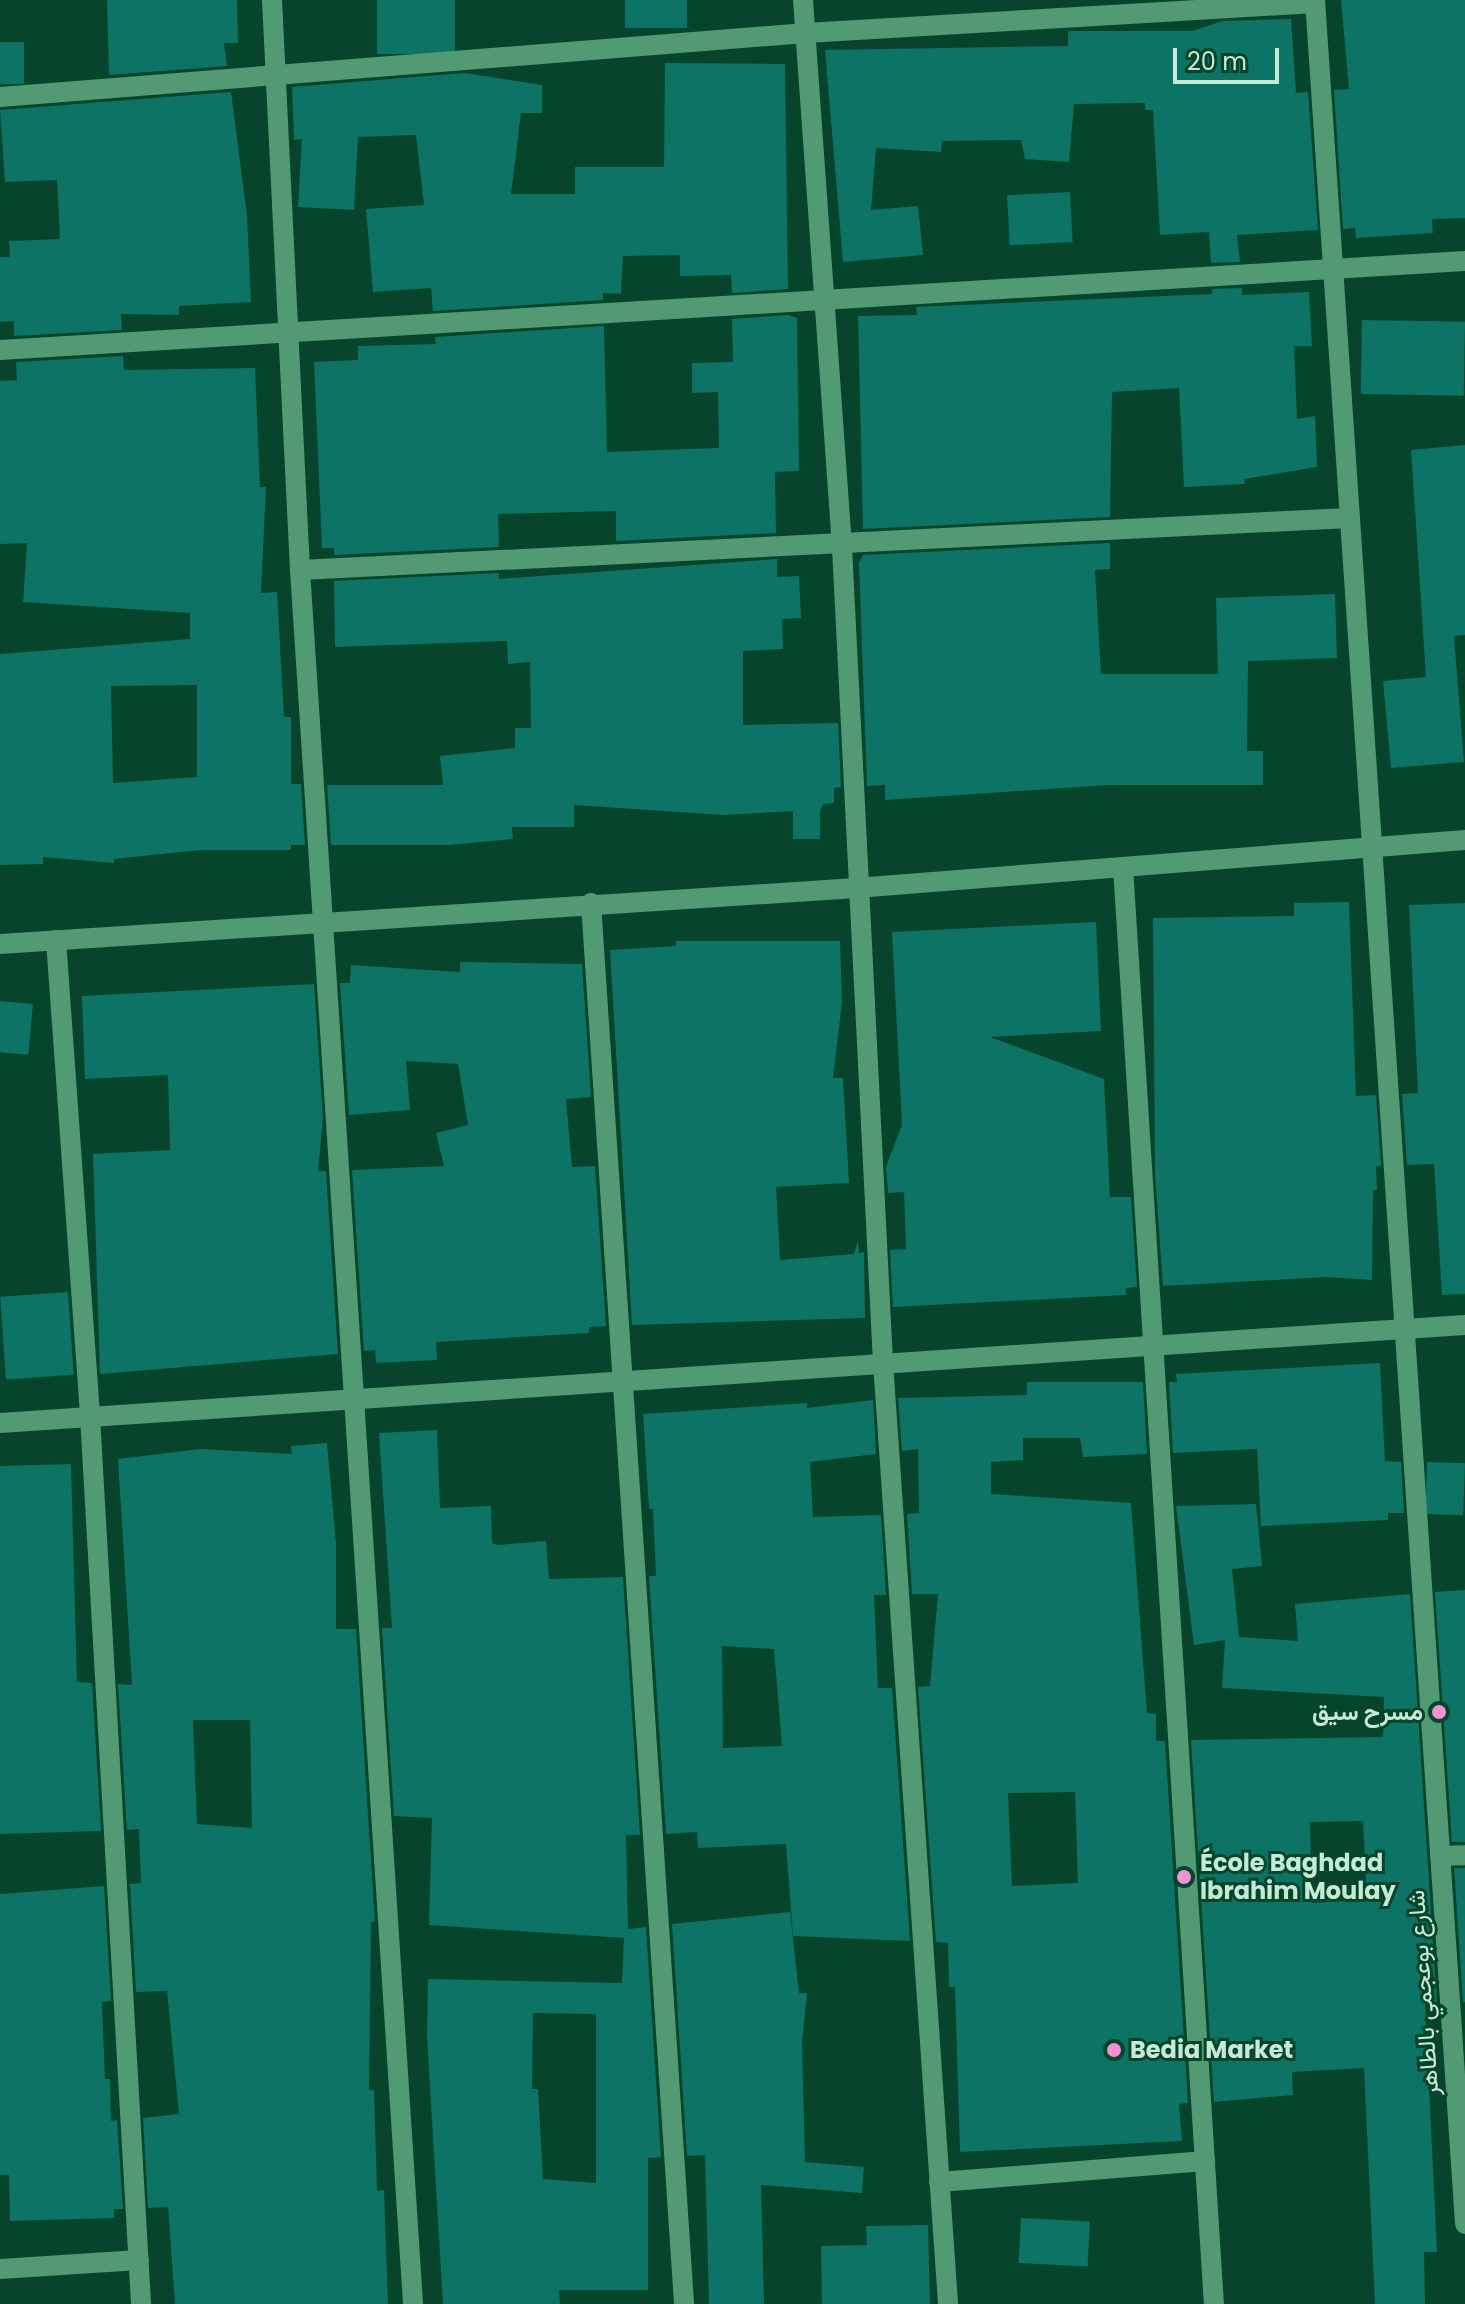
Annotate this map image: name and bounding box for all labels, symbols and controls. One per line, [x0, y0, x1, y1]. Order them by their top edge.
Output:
scale bar [1177, 32, 1283, 82]
text: 20 m [1187, 45, 1247, 78]
place label: مسرح سيق [1312, 1698, 1423, 1726]
marker: مسرح سيق [1430, 1703, 1448, 1721]
place label: École Baghdad Ibrahim Moulay [1200, 1849, 1396, 1905]
marker: École Baghdad Ibrahim Moulay [1175, 1868, 1193, 1886]
street label: شارع بوعجمي بالطاهر [1401, 1889, 1445, 2097]
place label: Bedia Market [1130, 2036, 1293, 2064]
marker: Bedia Market [1105, 2041, 1123, 2059]

